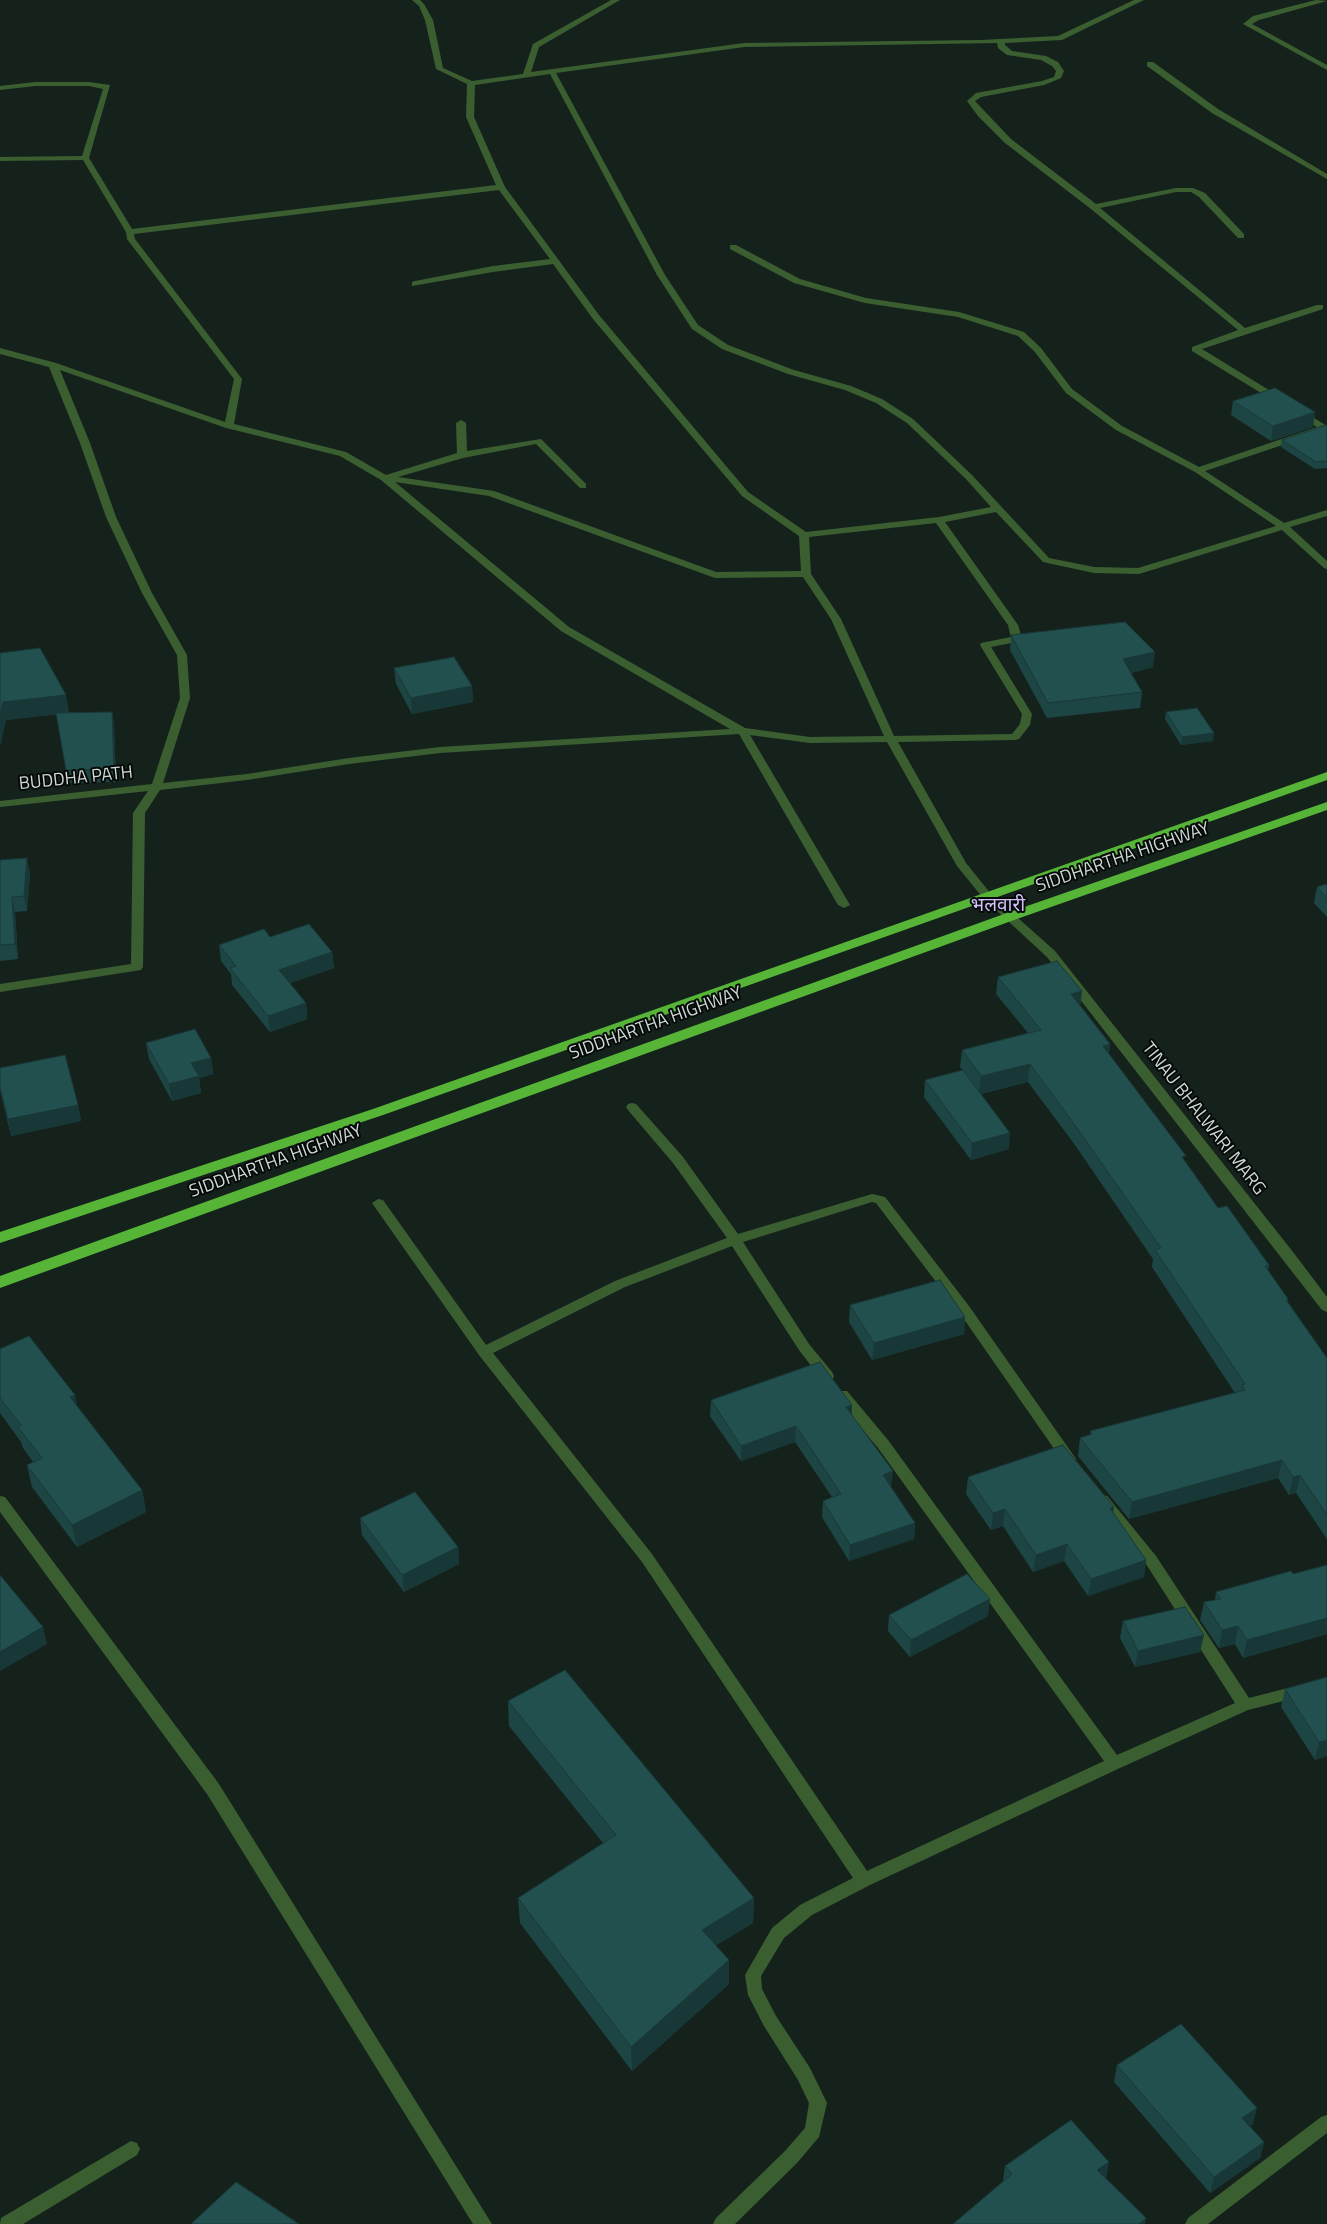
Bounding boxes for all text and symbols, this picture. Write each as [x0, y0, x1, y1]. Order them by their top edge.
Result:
street label: BUDDHA PATH [18, 762, 134, 796]
street label: SIDDHARTHA HIGHWAY [1033, 818, 1213, 898]
district label: भलवारी [971, 895, 1025, 917]
street label: SIDDHARTHA HIGHWAY [567, 983, 745, 1065]
street label: TINAU BHALWARI MARG [1137, 1038, 1269, 1200]
street label: SIDDHARTHA HIGHWAY [187, 1121, 365, 1203]

